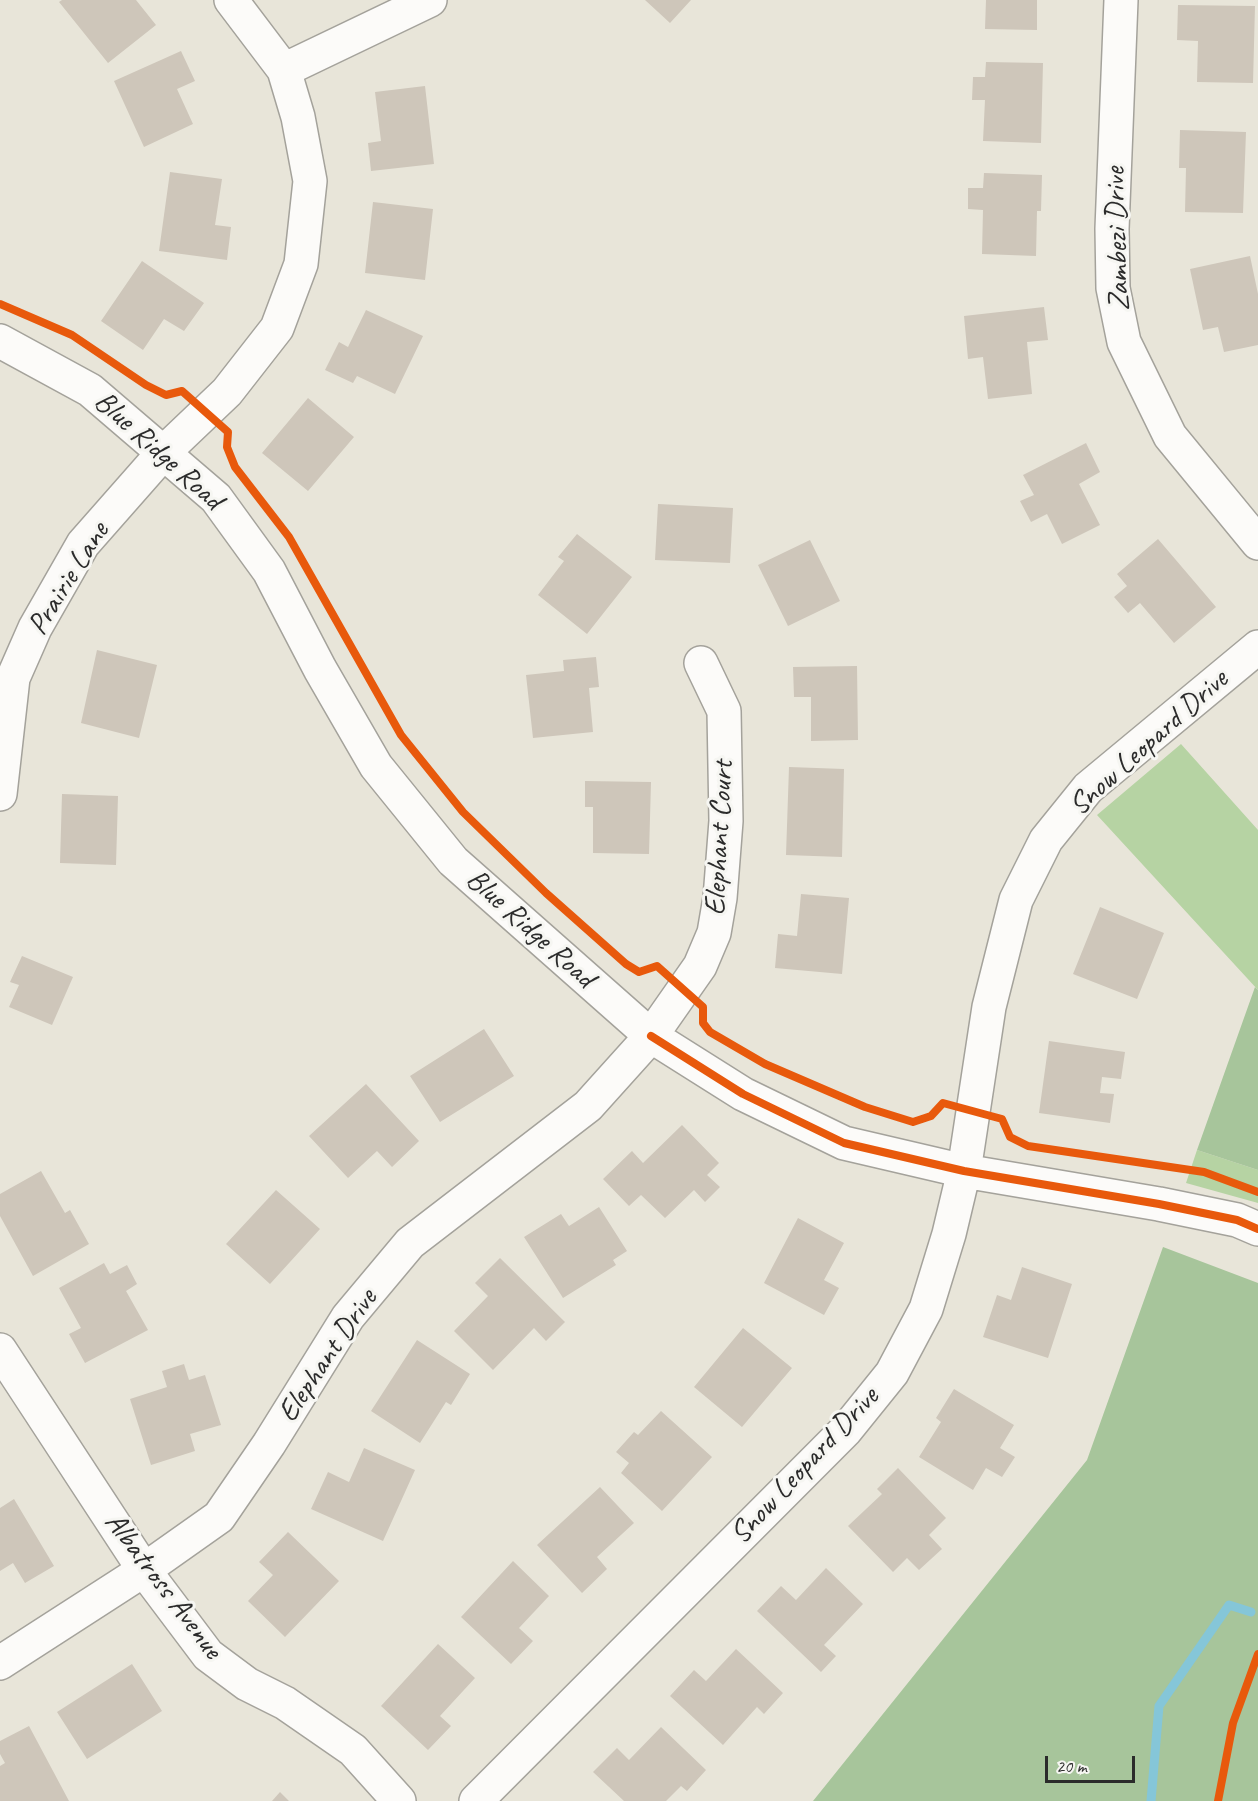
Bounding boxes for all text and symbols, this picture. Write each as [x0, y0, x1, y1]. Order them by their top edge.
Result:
street label: Zambezi Drive [1097, 166, 1139, 312]
street label: Blue Ridge Road [86, 384, 230, 518]
street label: Prairie Lane [20, 516, 118, 642]
street label: Snow Leopard Drive [1062, 662, 1236, 824]
street label: Elephant Court [698, 760, 742, 916]
street label: Blue Ridge Road [458, 862, 602, 996]
street label: Elephant Drive [271, 1283, 385, 1429]
street label: Snow Leopard Drive [723, 1380, 887, 1552]
street label: Albatross Avenue [96, 1506, 230, 1666]
scale bar [1048, 1744, 1138, 1782]
text: 20 m [1056, 1755, 1087, 1777]

